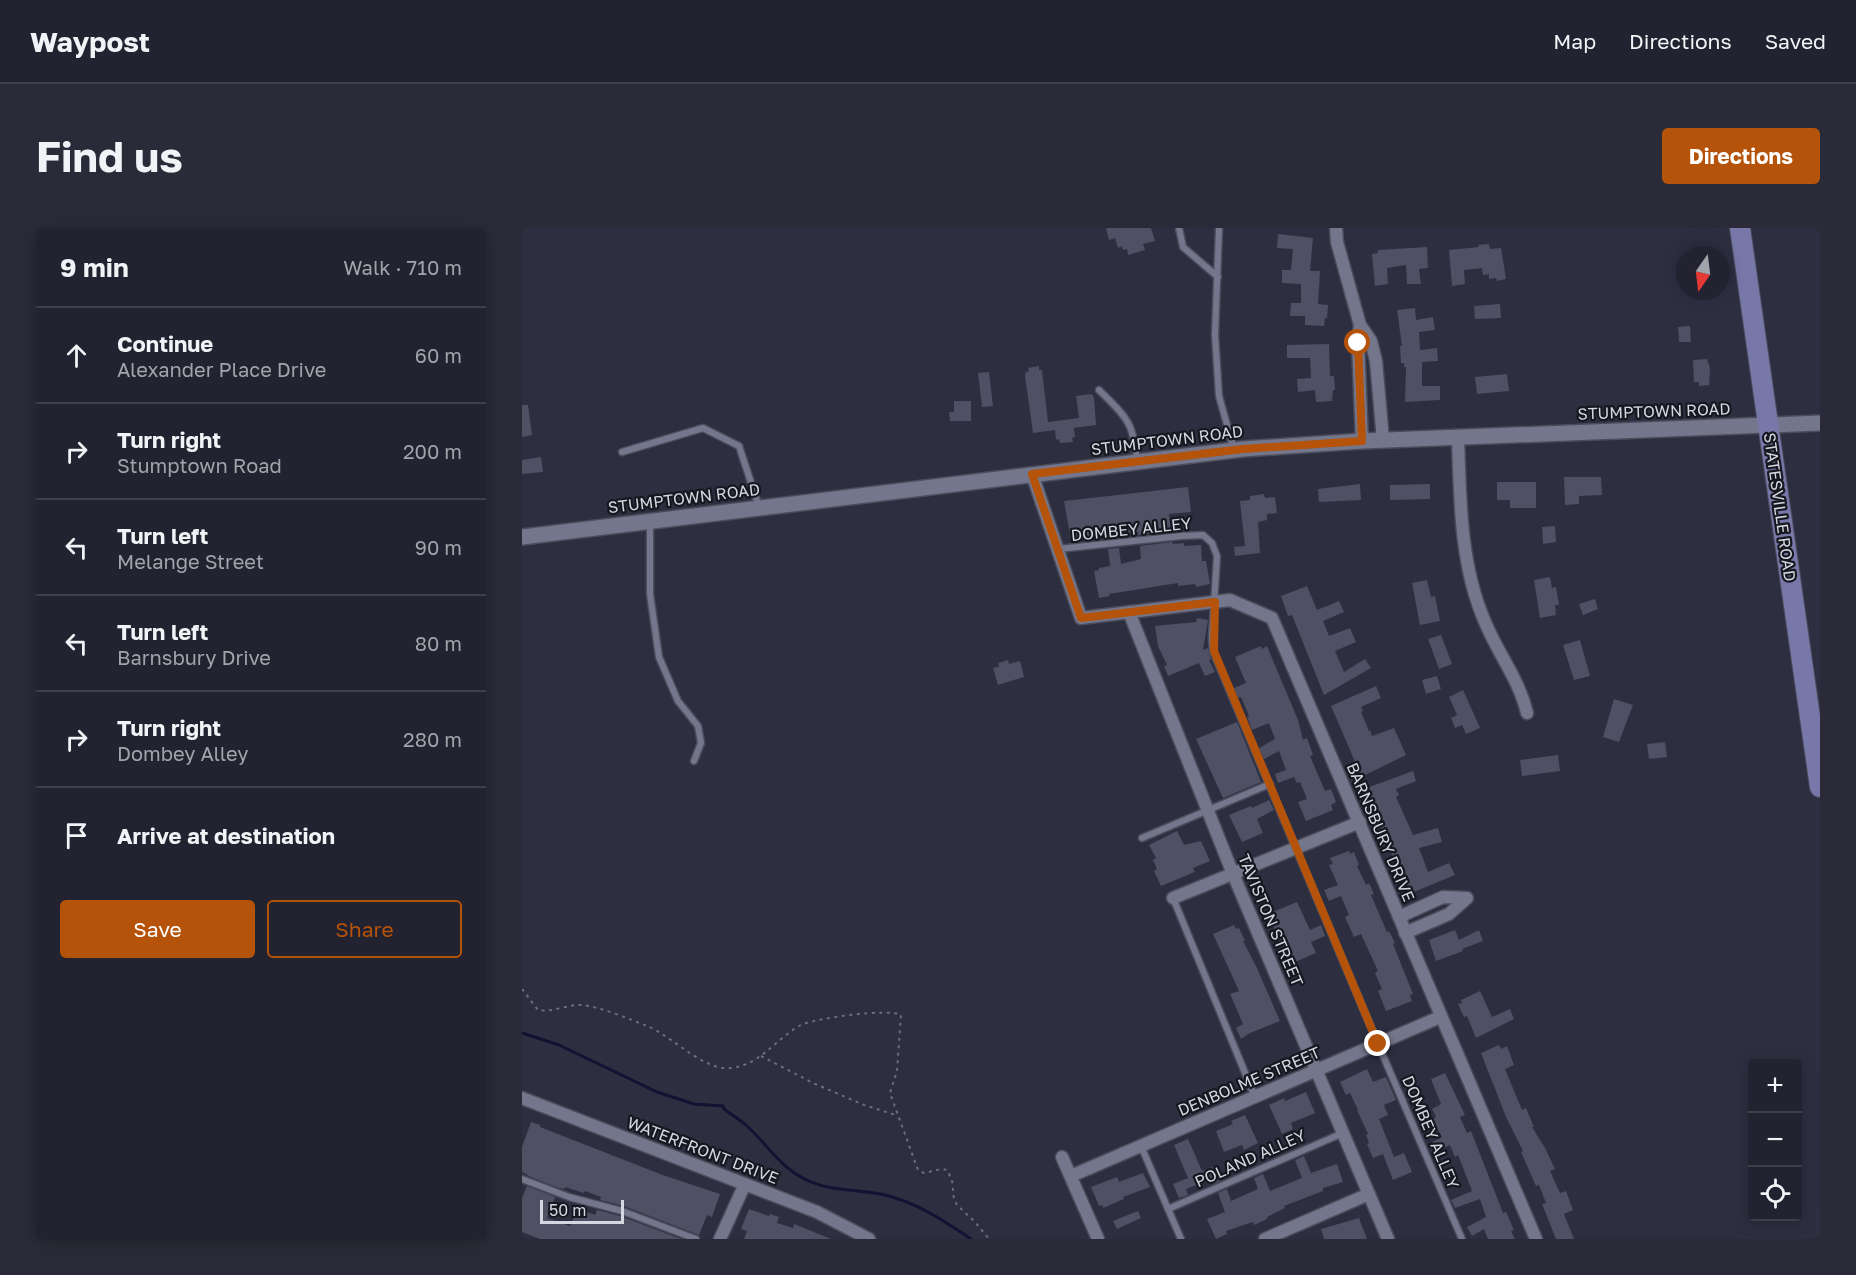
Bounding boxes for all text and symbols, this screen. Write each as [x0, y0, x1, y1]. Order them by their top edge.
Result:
text: Waypost [30, 25, 150, 58]
text: Map [1553, 28, 1596, 54]
text: Directions [1629, 28, 1732, 54]
text: Saved [1765, 28, 1826, 54]
button: Directions [1662, 128, 1820, 184]
text: Find us [36, 131, 183, 181]
north arrow [1676, 246, 1730, 300]
text: 9 min [60, 252, 129, 283]
text: Walk · 710 m [343, 255, 462, 279]
route start [1344, 329, 1370, 355]
text: Continue [117, 330, 213, 357]
icon: ahead [60, 339, 93, 372]
text: 60 m [415, 343, 462, 367]
text: Alexander Place Drive [117, 357, 326, 381]
street label: STUMPTOWN ROAD [1577, 398, 1731, 424]
street label: STUMPTOWN ROAD [1090, 421, 1244, 459]
text: Turn right [117, 426, 221, 453]
street label: STATESVILLE ROAD [1760, 431, 1800, 583]
icon: right [60, 435, 93, 468]
text: 200 m [403, 439, 462, 463]
text: Stumptown Road [117, 453, 282, 477]
street label: STUMPTOWN ROAD [607, 479, 761, 517]
street label: DOMBEY ALLEY [1070, 513, 1193, 545]
text: Turn left [117, 522, 208, 549]
icon: left [60, 531, 93, 564]
text: 90 m [415, 535, 462, 559]
text: Melange Street [117, 549, 264, 573]
text: Turn left [117, 618, 208, 645]
icon: left [60, 627, 93, 660]
text: 80 m [415, 631, 462, 655]
text: Barnsbury Drive [117, 645, 271, 669]
text: Turn right [117, 714, 221, 741]
icon: right [60, 723, 93, 756]
text: 280 m [403, 727, 462, 751]
text: Dombey Alley [117, 741, 248, 765]
street label: BARNSBURY DRIVE [1343, 760, 1419, 904]
icon: arrive [60, 819, 93, 852]
text: Arrive at destination [117, 822, 335, 849]
street label: TAVISTON STREET [1234, 851, 1308, 989]
button: Save [60, 900, 255, 958]
button: Share [267, 900, 462, 958]
route end [1364, 1030, 1390, 1056]
street label: DENBOLME STREET [1175, 1042, 1323, 1120]
map controls [1748, 1059, 1802, 1221]
button: + [1748, 1059, 1802, 1113]
street label: DOMBEY ALLEY [1398, 1072, 1464, 1192]
street label: WATERFRONT DRIVE [625, 1112, 781, 1188]
button: − [1748, 1113, 1802, 1167]
street label: POLAND ALLEY [1192, 1124, 1309, 1191]
button: locate [1748, 1167, 1802, 1221]
scale bar [540, 1197, 624, 1224]
text: 50 m [549, 1200, 586, 1220]

